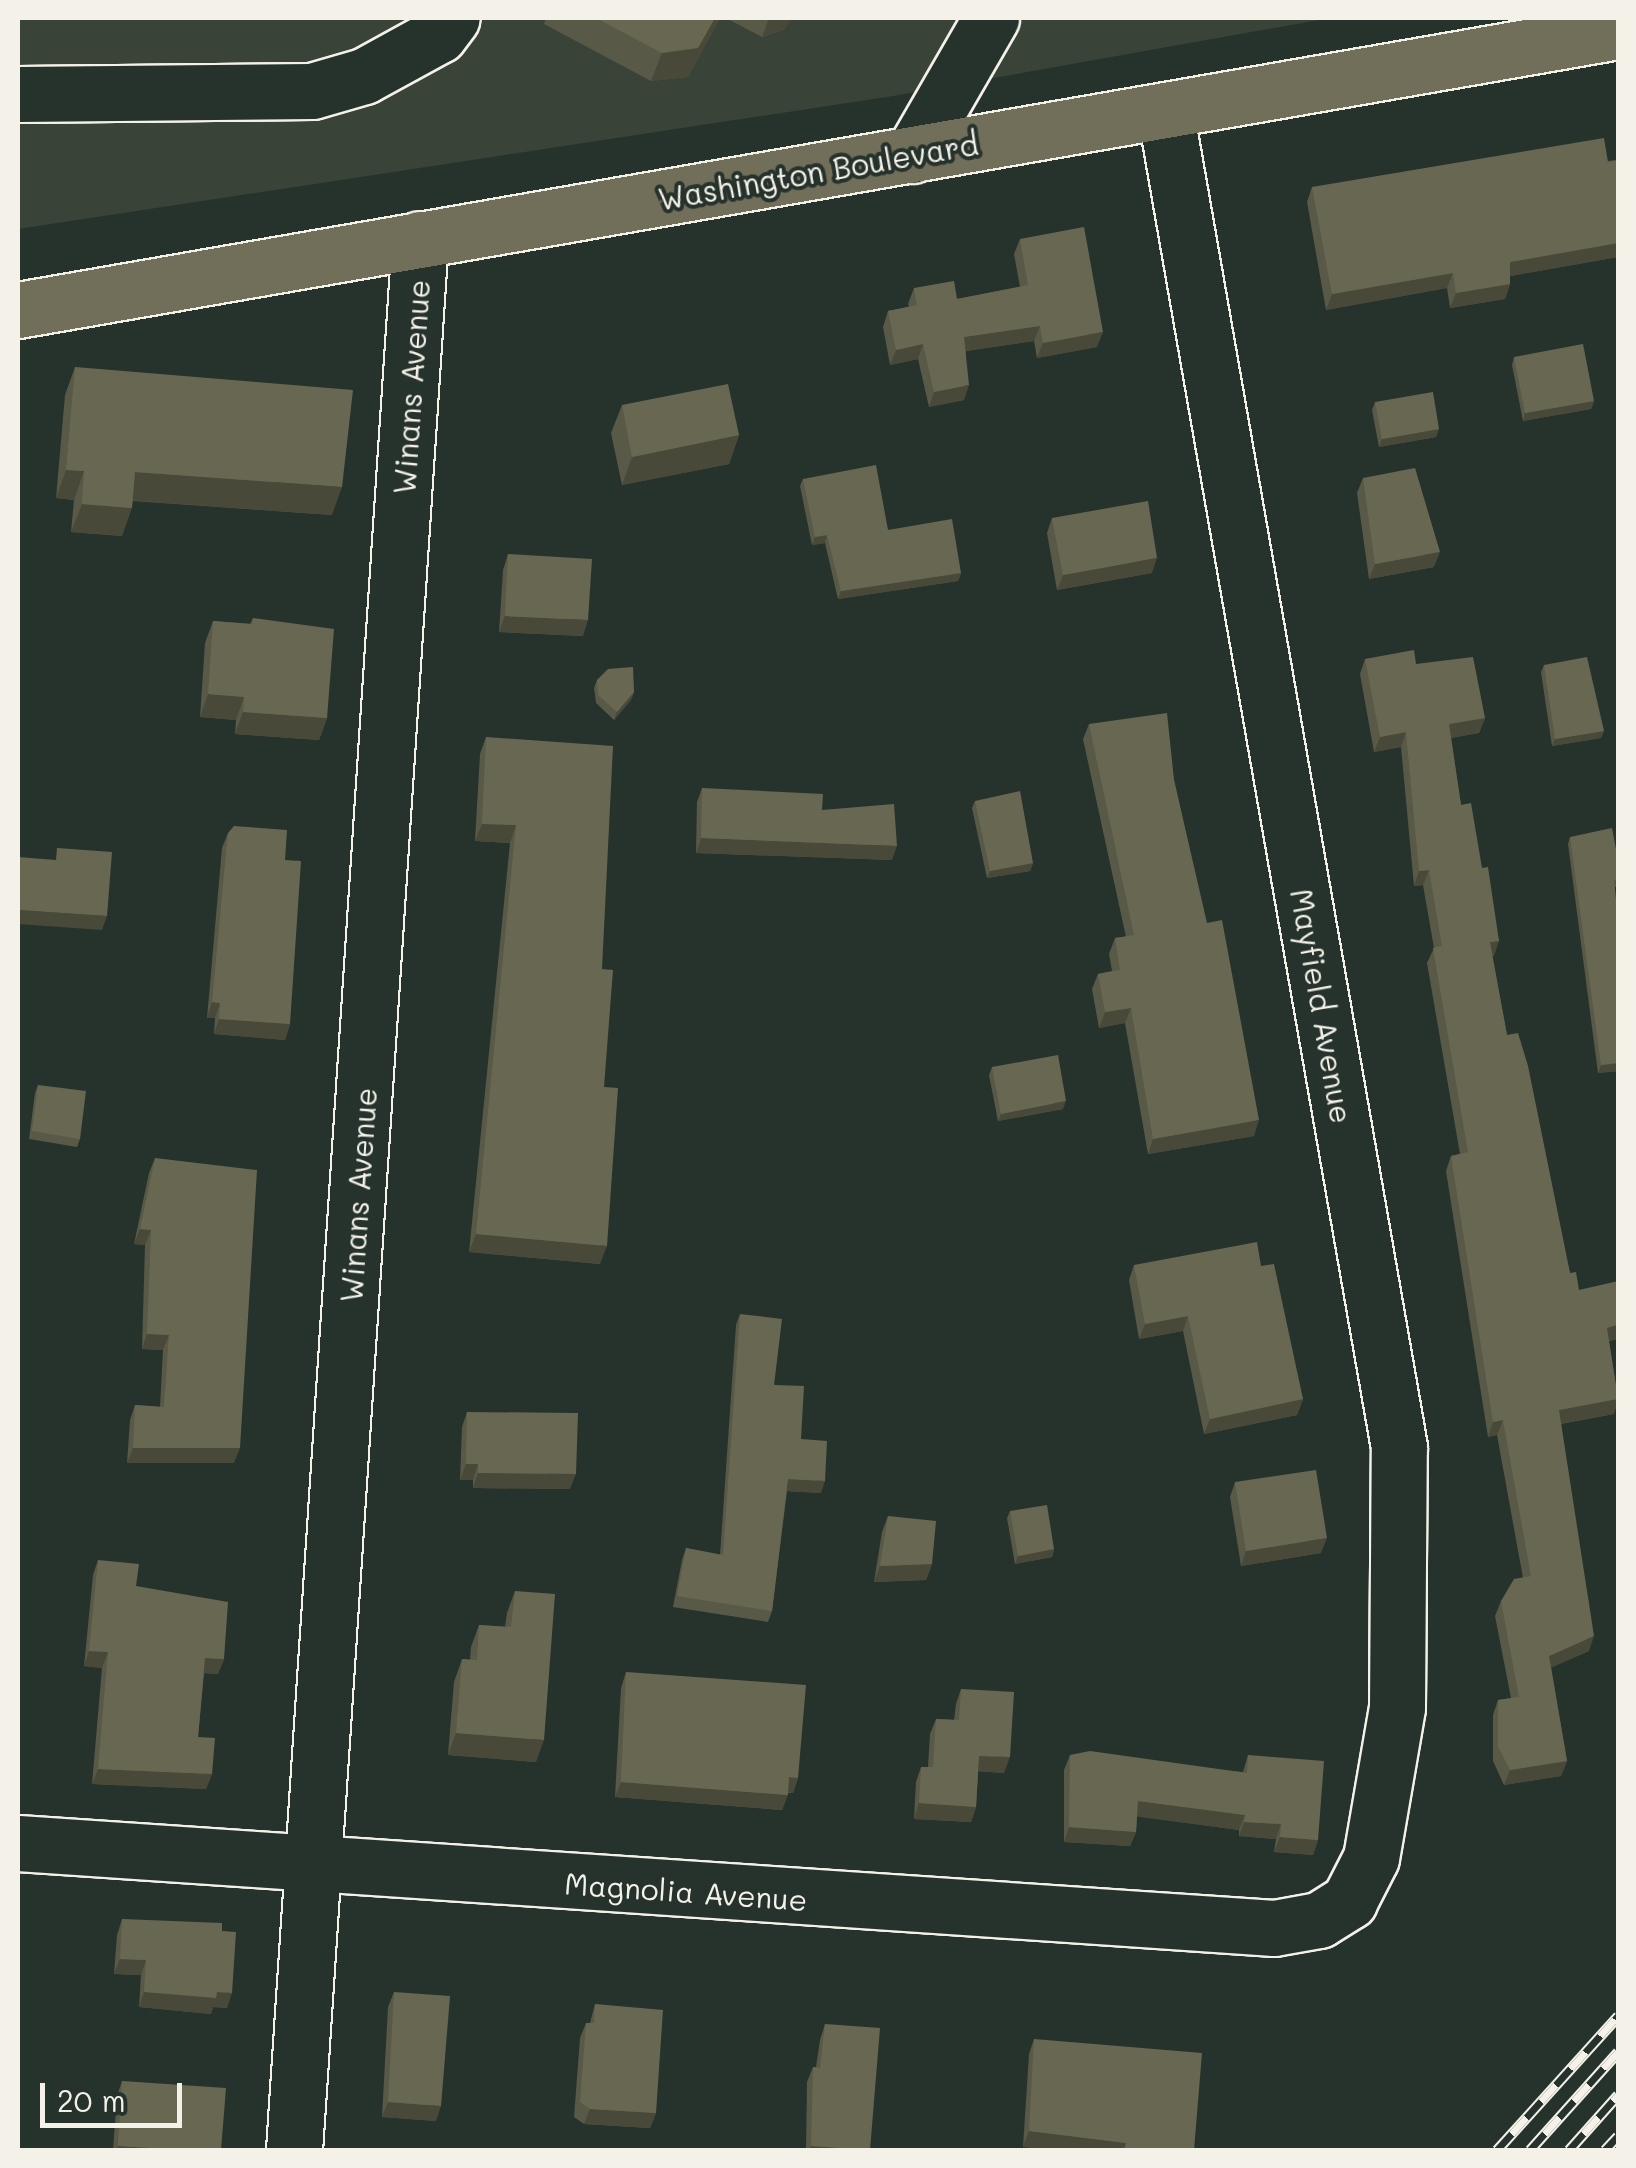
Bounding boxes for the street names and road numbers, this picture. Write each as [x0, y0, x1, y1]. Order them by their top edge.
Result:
street label: Washington Boulevard [655, 125, 981, 217]
street label: Winans Avenue [386, 278, 436, 496]
street label: Mayfield Avenue [1284, 886, 1360, 1126]
street label: Winans Avenue [333, 1086, 383, 1304]
street label: Magnolia Avenue [563, 1865, 809, 1917]

